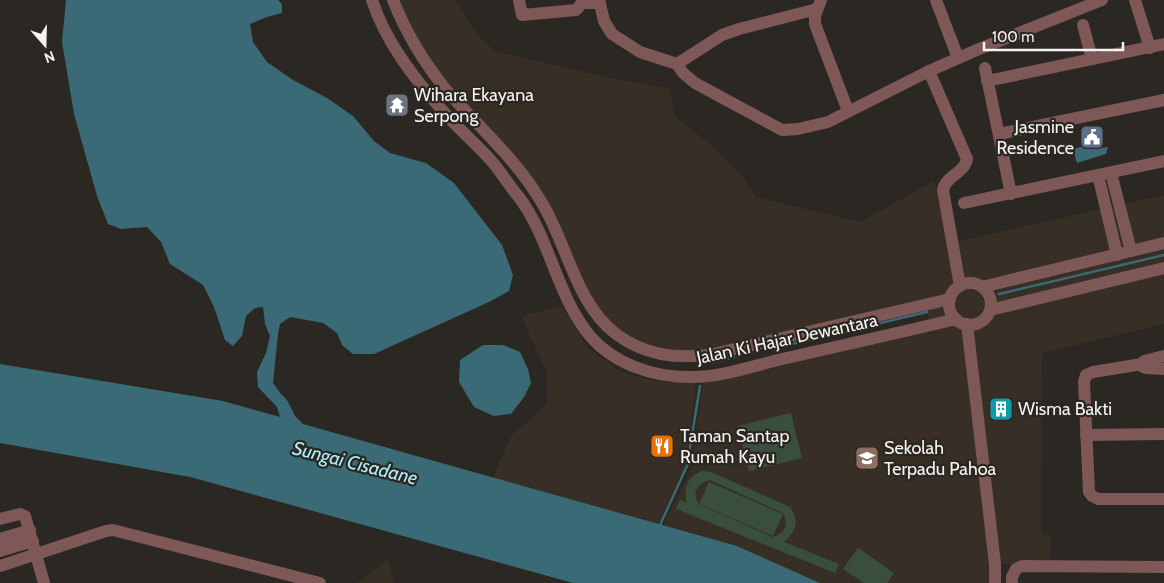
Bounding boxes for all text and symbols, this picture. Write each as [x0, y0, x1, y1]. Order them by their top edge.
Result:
north arrow [20, 20, 70, 70]
scale bar [984, 20, 1123, 52]
text: 100 m [992, 28, 1034, 46]
text: N [42, 47, 57, 67]
place label: Wihara Ekayana Serpong [414, 84, 534, 127]
temple icon: Wihara Ekayana Serpong [384, 92, 410, 118]
place label: Jasmine Residence [996, 116, 1074, 159]
public building icon: Jasmine Residence [1079, 124, 1105, 150]
street label: Jalan Ki Hajar Dewantara [693, 309, 880, 369]
building icon: Wisma Bakti [988, 396, 1014, 422]
place label: Wisma Bakti [1018, 398, 1112, 420]
place label: Taman Santap Rumah Kayu [680, 425, 789, 468]
restaurant icon: Taman Santap Rumah Kayu [649, 433, 675, 459]
water label: Sungai Cisadane [290, 436, 420, 490]
place label: Sekolah Terpadu Pahoa [884, 437, 997, 480]
school or university icon: Sekolah Terpadu Pahoa [854, 445, 880, 471]

